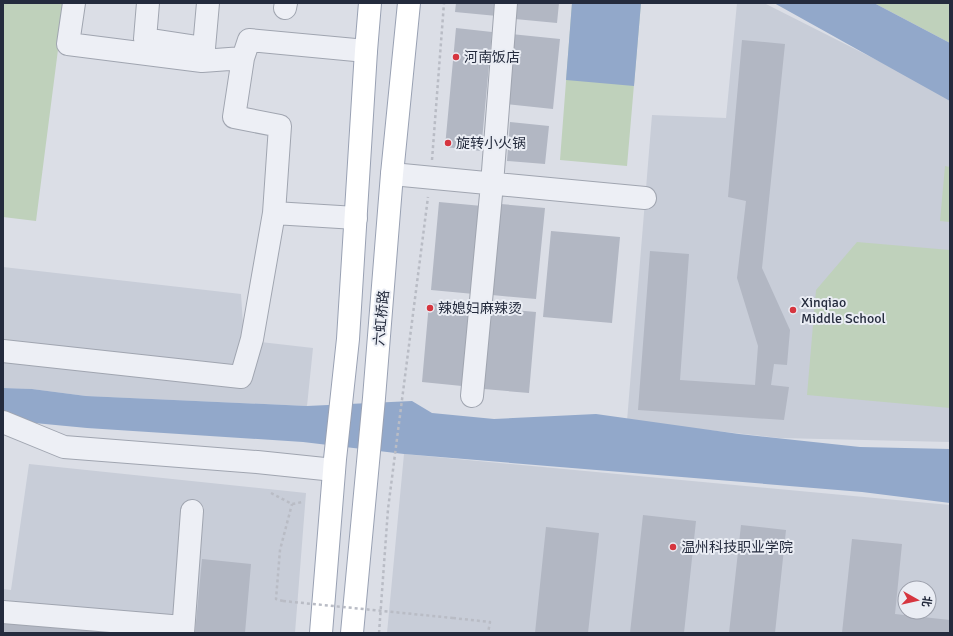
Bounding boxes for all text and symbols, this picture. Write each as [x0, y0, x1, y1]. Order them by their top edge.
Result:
place label: 河南饭店 [464, 49, 520, 66]
marker: 河南饭店 [451, 52, 461, 62]
place label: 旋转小火锅 [456, 135, 526, 152]
marker: 旋转小火锅 [443, 138, 453, 148]
street label: 六虹桥路 [371, 289, 392, 347]
place label: Xinqiao Middle School [801, 294, 886, 327]
place label: 辣媳妇麻辣烫 [438, 300, 522, 317]
marker: 辣媳妇麻辣烫 [425, 303, 435, 313]
marker: Xinqiao Middle School [788, 305, 798, 315]
place label: 温州科技职业学院 [681, 539, 793, 556]
marker: 温州科技职业学院 [668, 542, 678, 552]
north arrow [897, 580, 937, 620]
text: 北 [919, 595, 934, 608]

